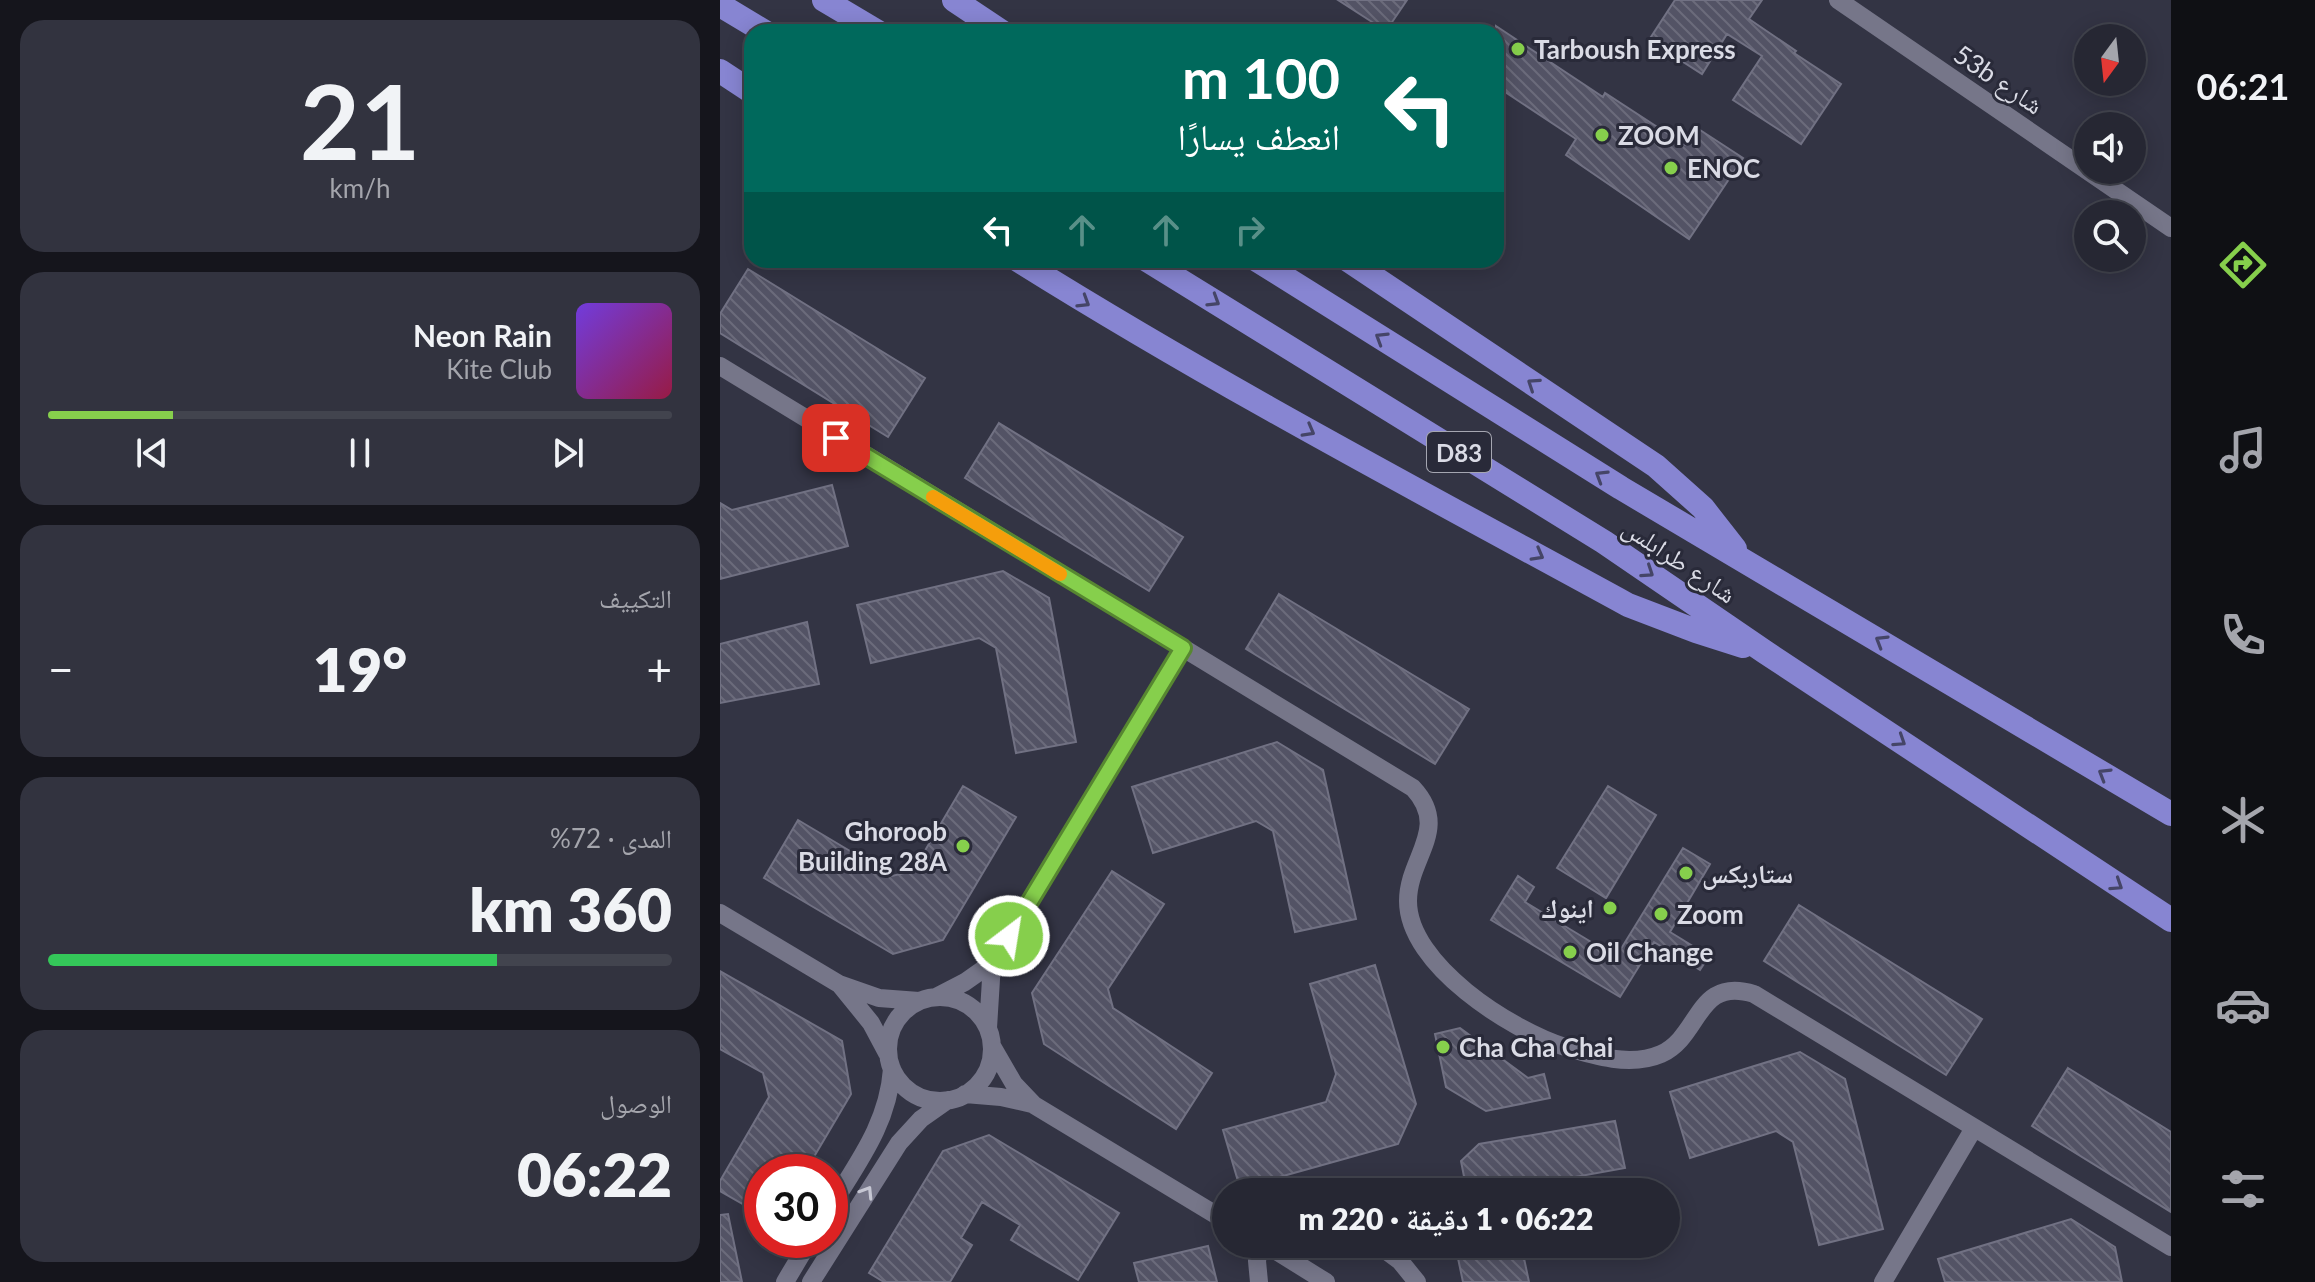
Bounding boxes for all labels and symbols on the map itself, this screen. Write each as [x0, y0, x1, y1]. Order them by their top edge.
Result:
north arrow [2074, 24, 2146, 96]
place label: Tarboush Express [1534, 33, 1736, 65]
street label: 53b شارع [1948, 38, 2050, 121]
marker: Tarboush Express [1509, 40, 1527, 58]
place label: ZOOM [1618, 119, 1700, 151]
marker: ZOOM [1593, 126, 1611, 144]
place label: ENOC [1687, 152, 1760, 184]
marker: ENOC [1662, 159, 1680, 177]
one-way arrow [1205, 291, 1220, 307]
one-way arrow [1075, 292, 1090, 307]
one-way arrow [1375, 333, 1389, 348]
one-way arrow [1527, 378, 1541, 393]
pin [802, 404, 870, 472]
one-way arrow [1301, 421, 1315, 437]
road number: D83 [1427, 432, 1491, 472]
one-way arrow [1595, 470, 1610, 485]
street label: شارع طرابلس [1617, 510, 1743, 610]
one-way arrow [1529, 546, 1544, 561]
one-way arrow [1639, 562, 1654, 577]
one-way arrow [1875, 635, 1889, 651]
one-way arrow [1891, 732, 1906, 747]
one-way arrow [2098, 768, 2113, 784]
place label: Ghoroob Building 28A [798, 815, 948, 877]
marker: Ghoroob Building 28A [954, 837, 972, 855]
place label: ستاربكس [1702, 857, 1793, 890]
marker: ستاربكس [1677, 864, 1695, 882]
one-way arrow [2108, 875, 2123, 890]
place label: اينوك [1541, 892, 1594, 924]
position arrow [967, 894, 1051, 978]
place label: Zoom [1677, 898, 1744, 930]
marker: اينوك [1601, 899, 1619, 917]
marker: Zoom [1652, 905, 1670, 923]
place label: Oil Change [1586, 936, 1713, 968]
marker: Oil Change [1561, 943, 1579, 961]
place label: Cha Cha Chai [1459, 1031, 1613, 1063]
marker: Cha Cha Chai [1434, 1038, 1452, 1056]
speed limit sign: 30 [744, 1154, 848, 1258]
one-way arrow [857, 1186, 873, 1201]

